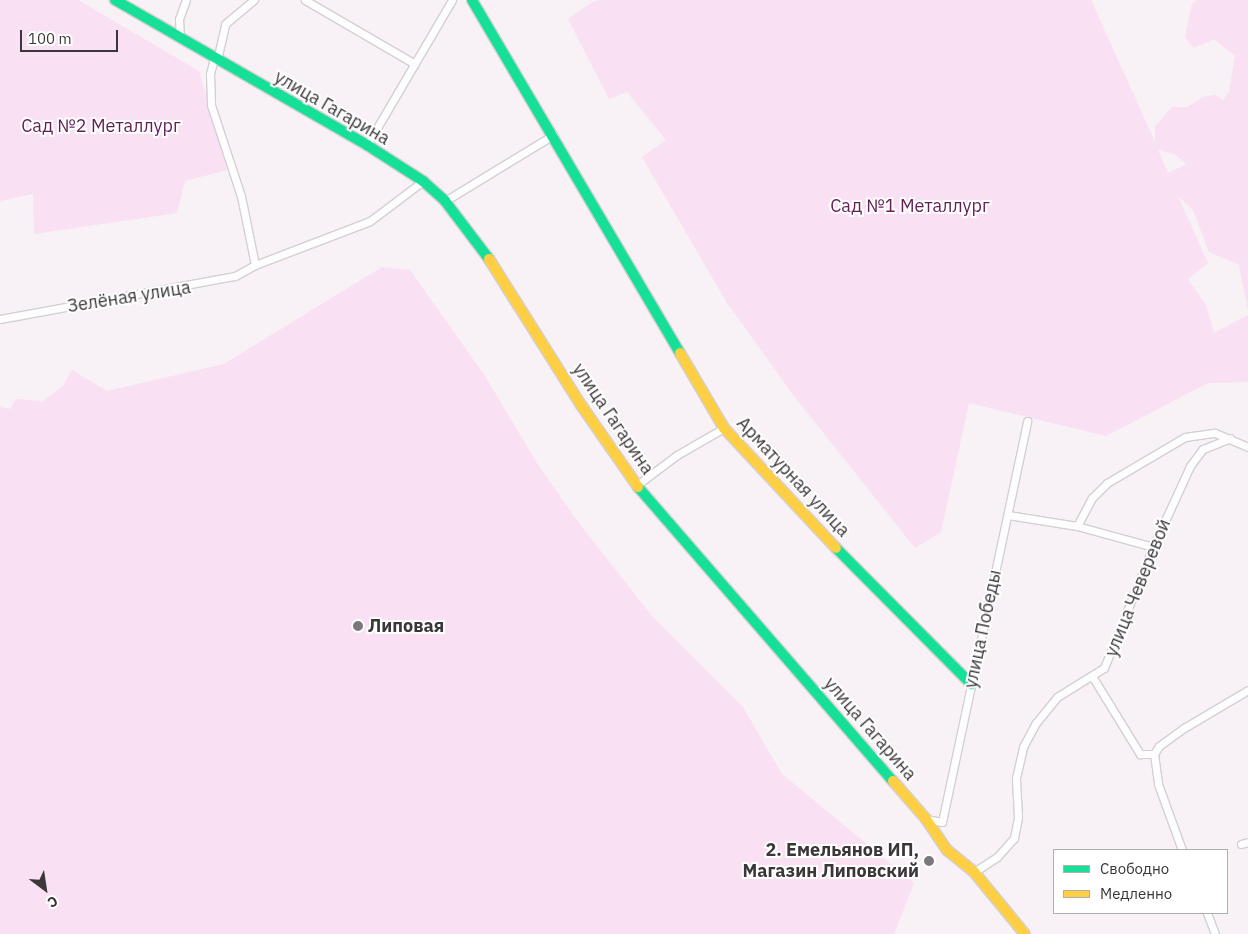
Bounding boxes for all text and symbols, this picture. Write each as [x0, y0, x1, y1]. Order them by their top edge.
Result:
scale bar [22, 20, 120, 52]
text: 100 m [28, 29, 72, 48]
street label: улица Гагарина [271, 66, 393, 150]
park label: Сад №2 Металлург [21, 115, 181, 137]
park label: Сад №1 Металлург [830, 195, 990, 217]
street label: Зелёная улица [66, 277, 192, 317]
street label: улица Гагарина [568, 359, 658, 479]
street label: Арматурная улица [732, 413, 854, 541]
street label: улица Чеверевой [1101, 516, 1175, 660]
street label: улица Победы [960, 568, 1006, 690]
place label: Липовая [368, 615, 444, 637]
marker: Липовая [352, 620, 364, 632]
street label: улица Гагарина [819, 673, 921, 785]
place label: 2. Емельянов ИП, Магазин Липовский [742, 840, 919, 882]
legend [1053, 849, 1228, 914]
marker: 2. Емельянов ИП, Магазин Липовский [923, 855, 935, 867]
text: Свободно [1100, 859, 1169, 878]
north arrow [20, 864, 70, 914]
text: Медленно [1100, 884, 1172, 903]
text: С [44, 892, 61, 912]

